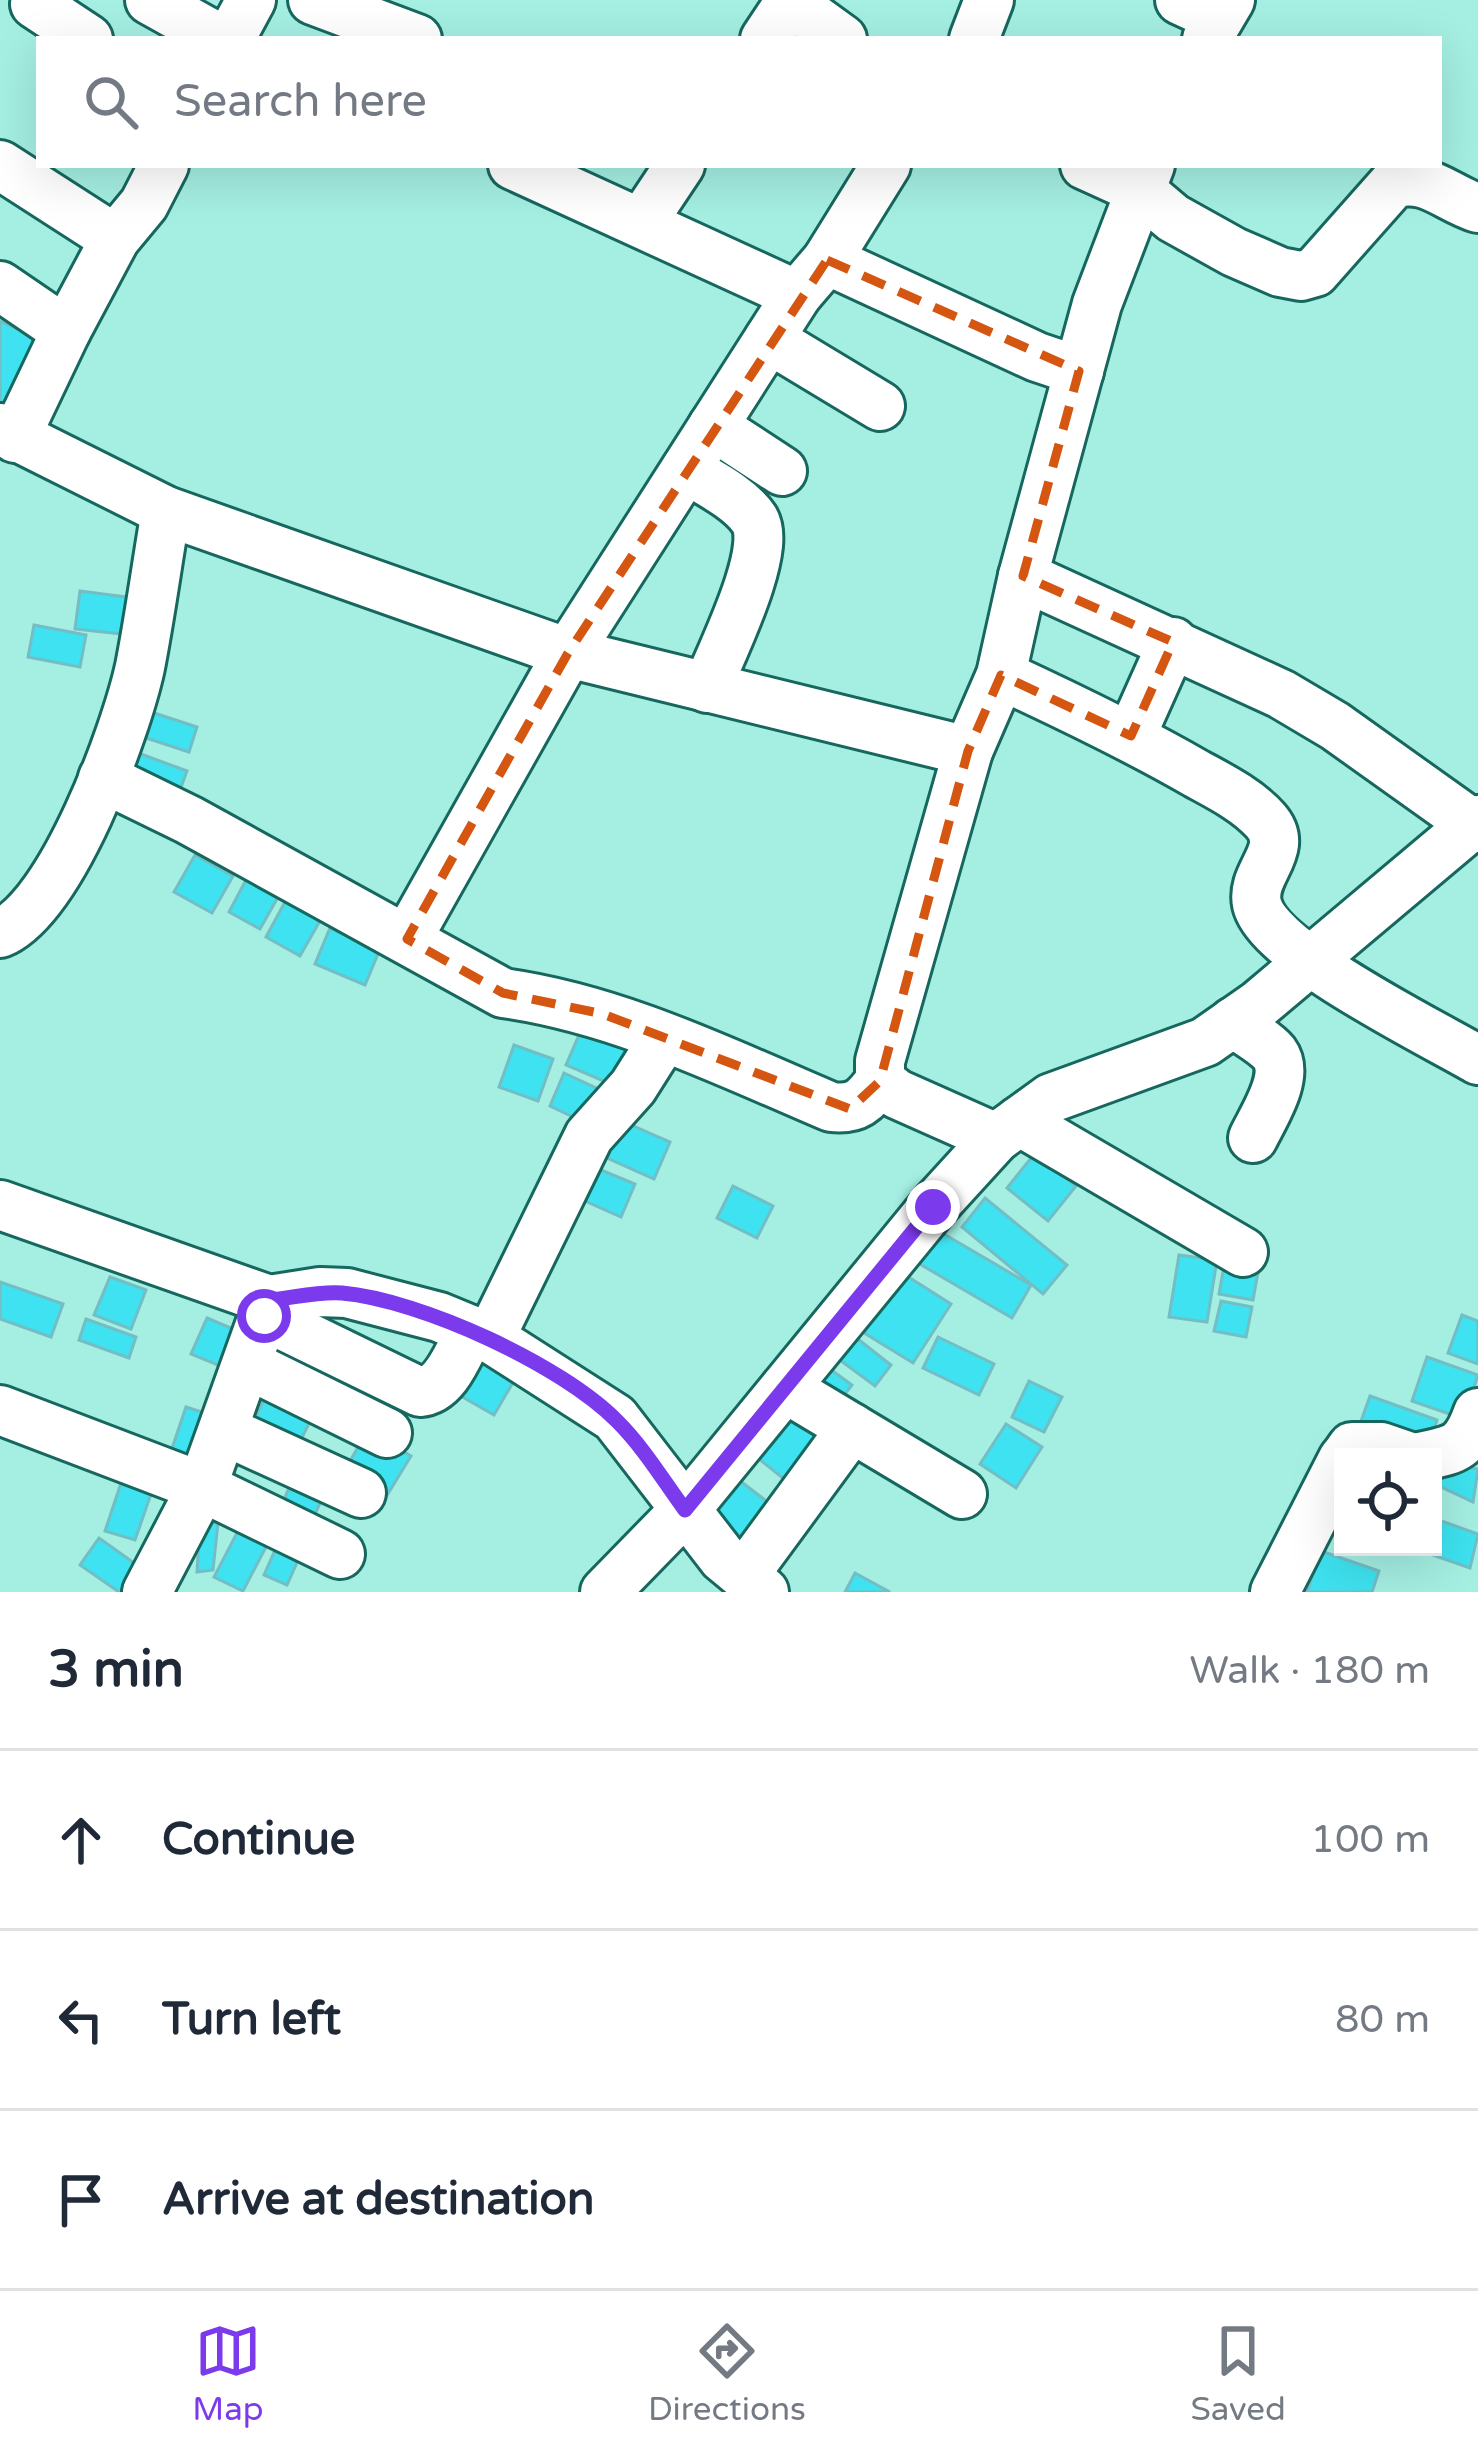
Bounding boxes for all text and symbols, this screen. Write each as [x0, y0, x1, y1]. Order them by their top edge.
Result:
search box [36, 36, 1442, 168]
icon: search [78, 69, 144, 135]
text: Search here [174, 75, 427, 129]
route end [906, 1180, 960, 1234]
route start [237, 1289, 291, 1343]
map controls [1334, 1448, 1442, 1556]
button: locate [1334, 1448, 1442, 1556]
text: 3 min [48, 1639, 184, 1701]
text: Walk · 180 m [1189, 1647, 1430, 1694]
icon: ahead [48, 1807, 114, 1873]
text: Continue [162, 1813, 355, 1867]
text: 100 m [1311, 1816, 1430, 1863]
icon: left [48, 1987, 114, 2053]
text: Turn left [162, 1993, 341, 2047]
text: 80 m [1335, 1996, 1430, 2043]
icon: arrive [48, 2167, 114, 2233]
text: Arrive at destination [162, 2173, 594, 2227]
tab: Map [192, 2318, 264, 2429]
tab: Directions [648, 2318, 806, 2429]
tab: Saved [1190, 2318, 1286, 2429]

